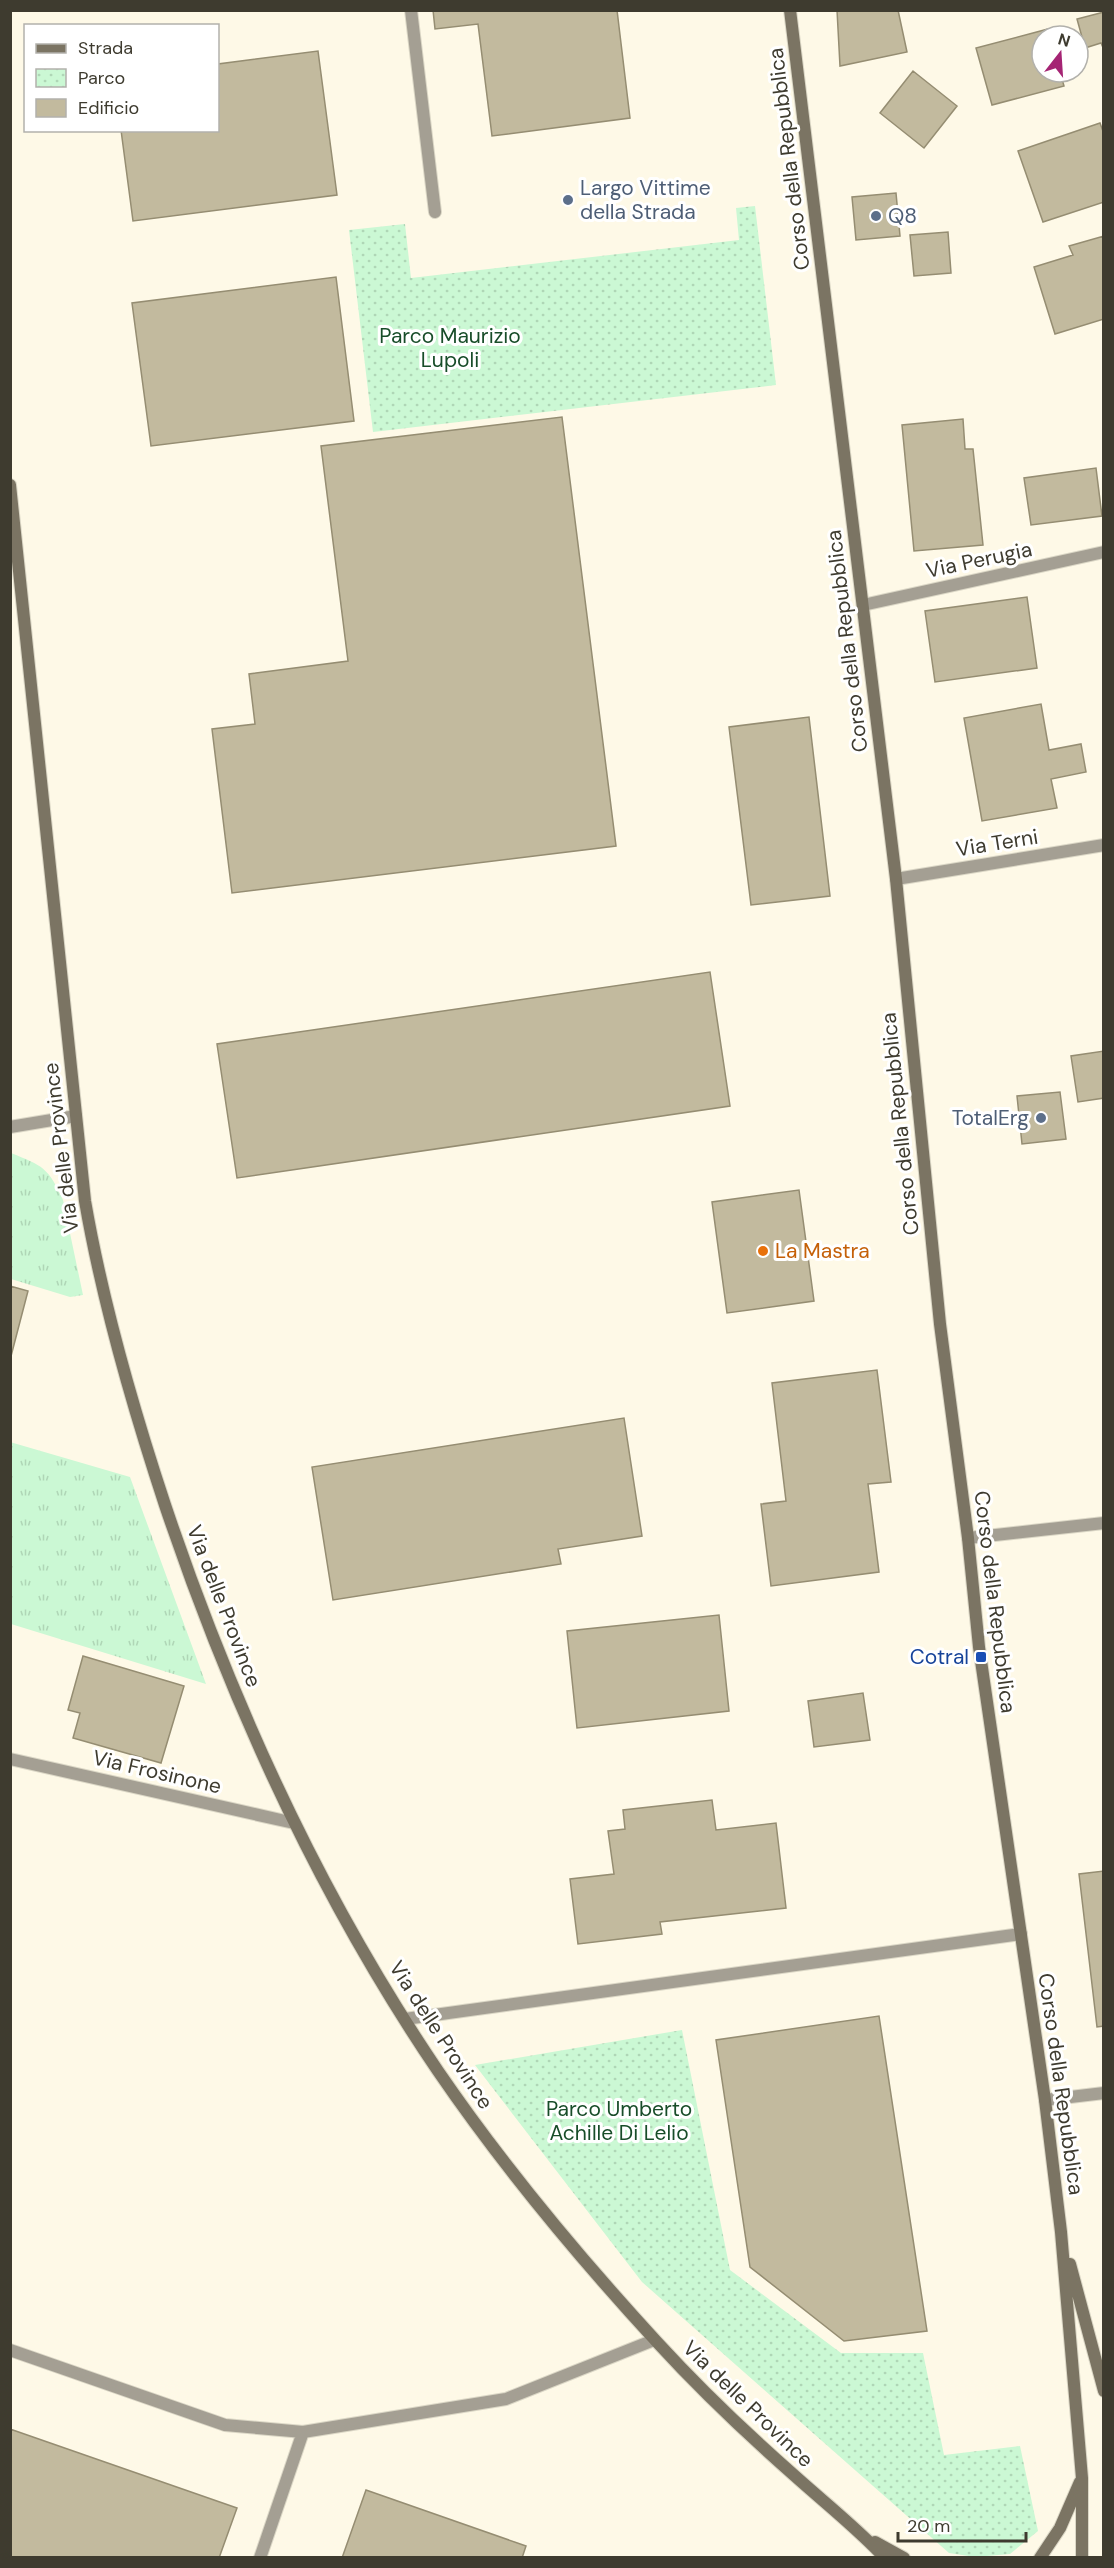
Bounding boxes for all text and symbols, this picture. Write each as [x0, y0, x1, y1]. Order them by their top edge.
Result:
legend [24, 24, 219, 132]
north arrow [1030, 24, 1090, 84]
text: N [1056, 28, 1073, 52]
text: Strada [78, 36, 133, 60]
street label: Corso della Repubblica [761, 46, 817, 272]
text: Parco [78, 66, 125, 90]
text: Edificio [78, 96, 139, 120]
place label: Largo Vittime della Strada [580, 174, 711, 226]
marker: Largo Vittime della Strada [561, 193, 575, 207]
place label: Q8 [888, 202, 917, 230]
marker: Q8 [869, 209, 883, 223]
park label: Parco Maurizio Lupoli [379, 322, 521, 374]
street label: Corso della Repubblica [819, 528, 875, 754]
street label: Via Perugia [923, 535, 1035, 585]
street label: Via Terni [954, 823, 1040, 863]
street label: Corso della Repubblica [874, 1011, 926, 1237]
street label: Via delle Province [37, 1061, 85, 1235]
place label: TotalErg [952, 1104, 1029, 1132]
marker: TotalErg [1034, 1111, 1048, 1125]
place label: La Mastra [775, 1237, 870, 1265]
marker: La Mastra [756, 1244, 770, 1258]
street label: Corso della Repubblica [967, 1489, 1023, 1715]
street label: Via delle Province [180, 1521, 268, 1691]
place label: Cotral [910, 1643, 969, 1671]
marker: Cotral [974, 1650, 988, 1664]
street label: Via Frosinone [90, 1744, 224, 1800]
street label: Via delle Province [383, 1955, 500, 2115]
street label: Corso della Repubblica [1032, 1971, 1090, 2197]
park label: Parco Umberto Achille Di Lelio [546, 2095, 692, 2147]
street label: Via delle Province [677, 2334, 820, 2474]
scale bar [898, 2505, 1026, 2543]
text: 20 m [907, 2514, 950, 2538]

